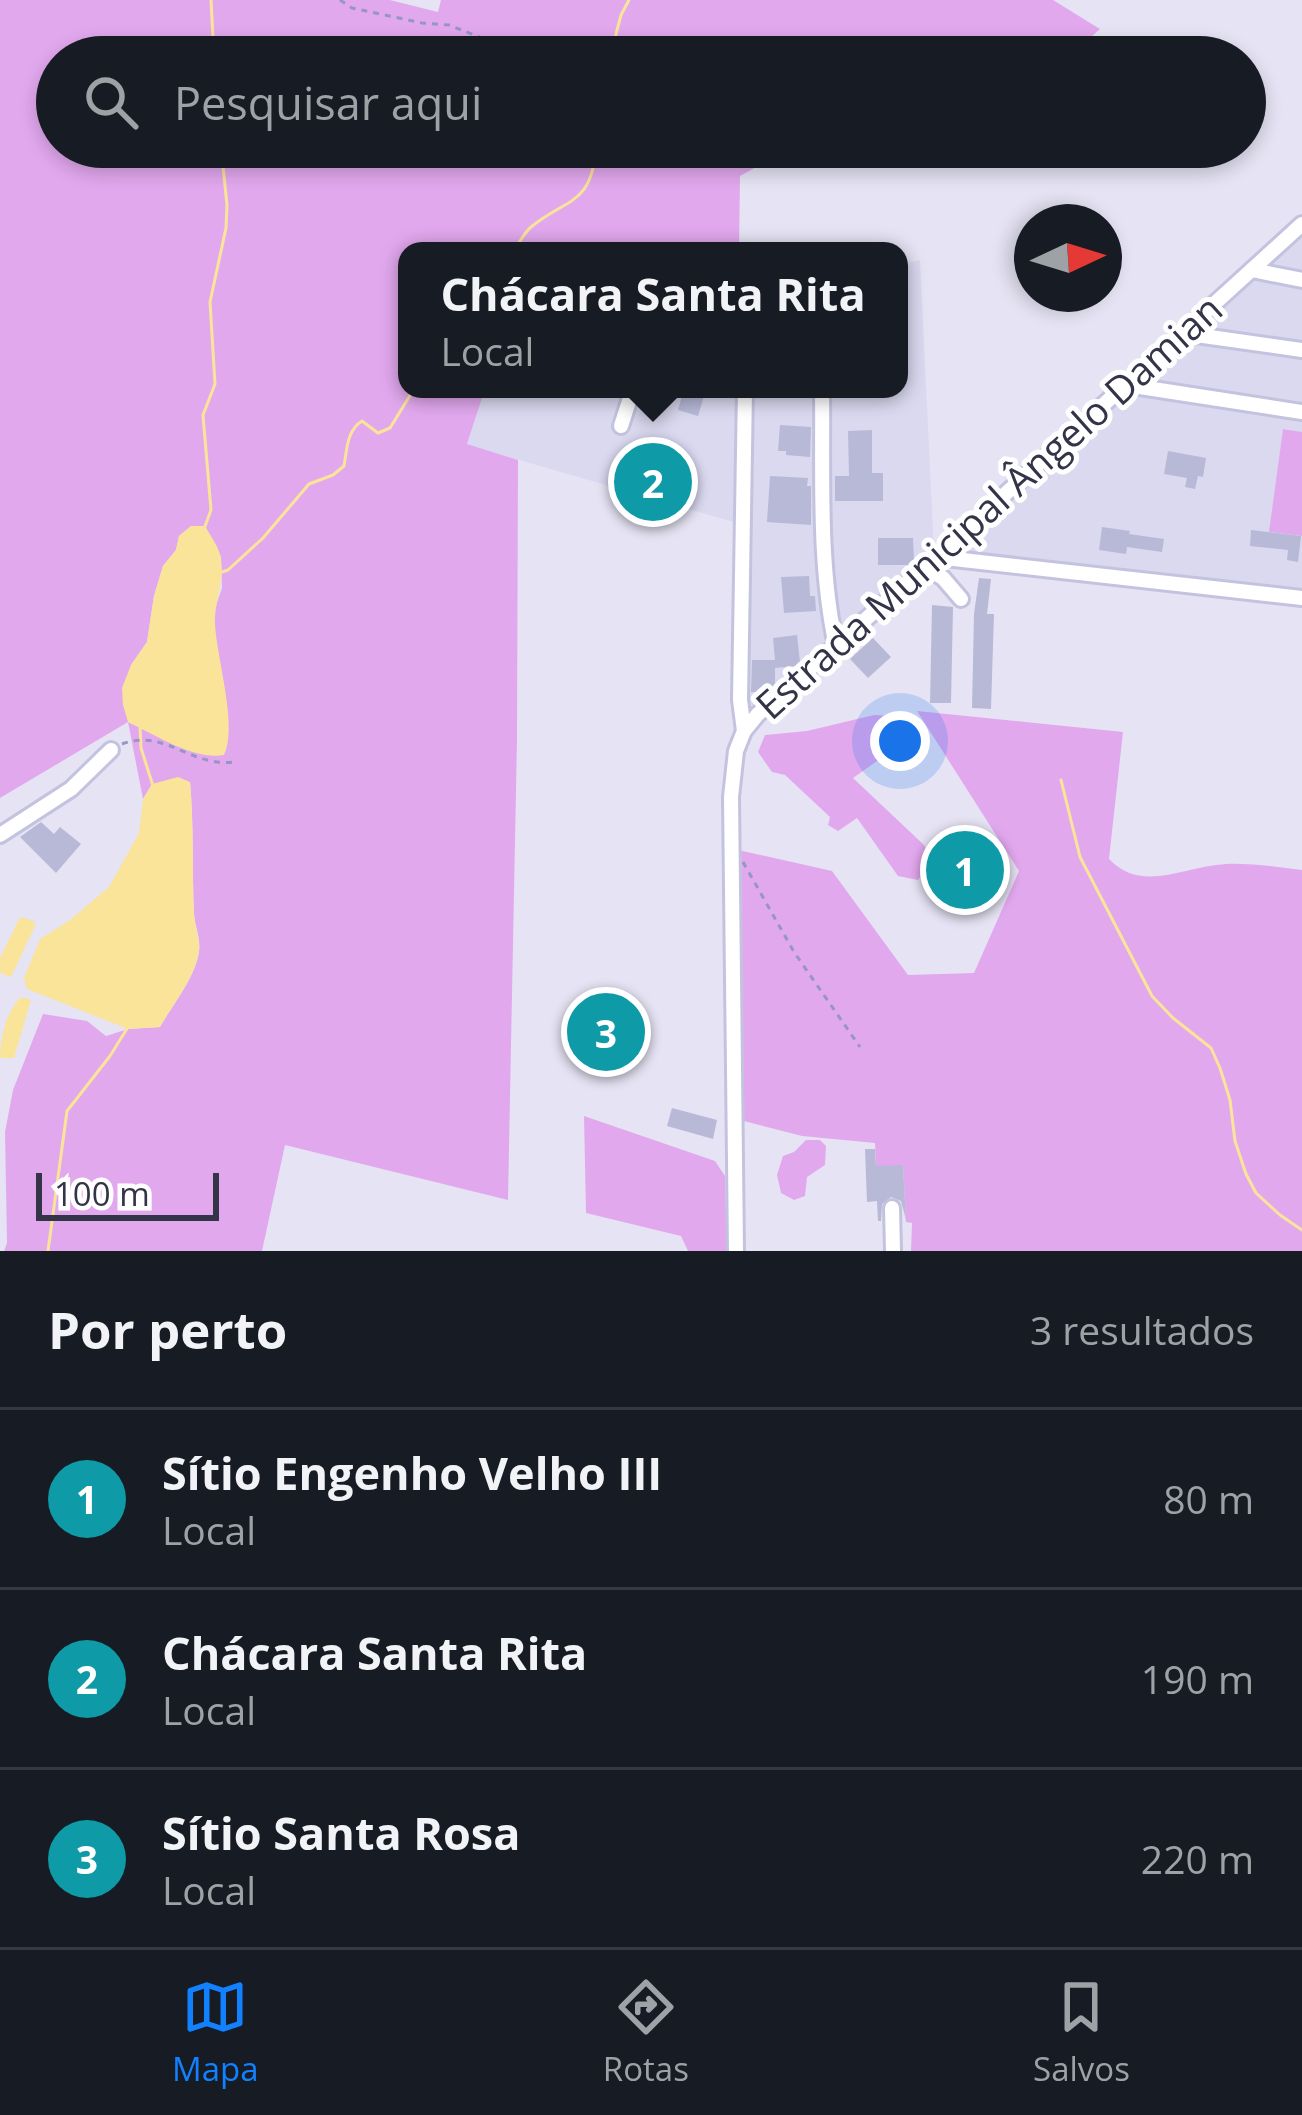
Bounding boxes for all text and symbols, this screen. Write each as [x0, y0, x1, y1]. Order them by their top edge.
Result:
search box [36, 36, 1266, 168]
icon: search [78, 69, 144, 135]
text: Pesquisar aqui [174, 72, 482, 133]
north arrow [1014, 204, 1122, 312]
popup [398, 242, 908, 398]
text: Chácara Santa Rita [440, 263, 866, 324]
street label: Estrada Municipal Ângelo Damian [743, 282, 1233, 730]
text: Local [440, 324, 534, 377]
pin: 2 [614, 437, 692, 527]
your location [870, 711, 930, 771]
pin: 1 [926, 825, 1004, 915]
pin: 3 [567, 987, 645, 1077]
scale bar [36, 1167, 219, 1220]
text: 100 m [54, 1171, 150, 1216]
text: Por perto [48, 1294, 287, 1364]
text: 3 resultados [1030, 1303, 1254, 1356]
text: Sítio Engenho Velho III [162, 1442, 662, 1503]
text: 1 [76, 1472, 98, 1525]
text: 80 m [1163, 1472, 1254, 1525]
text: Local [162, 1503, 256, 1556]
text: Chácara Santa Rita [162, 1622, 587, 1683]
text: 2 [76, 1652, 98, 1705]
text: 190 m [1141, 1652, 1254, 1705]
text: Local [162, 1683, 256, 1736]
text: Sítio Santa Rosa [162, 1802, 520, 1863]
text: 3 [76, 1832, 98, 1885]
text: 220 m [1141, 1832, 1254, 1885]
text: Local [162, 1863, 256, 1916]
tab: Mapa [172, 1974, 259, 2091]
tab: Rotas [603, 1974, 689, 2091]
tab: Salvos [1033, 1974, 1130, 2091]

